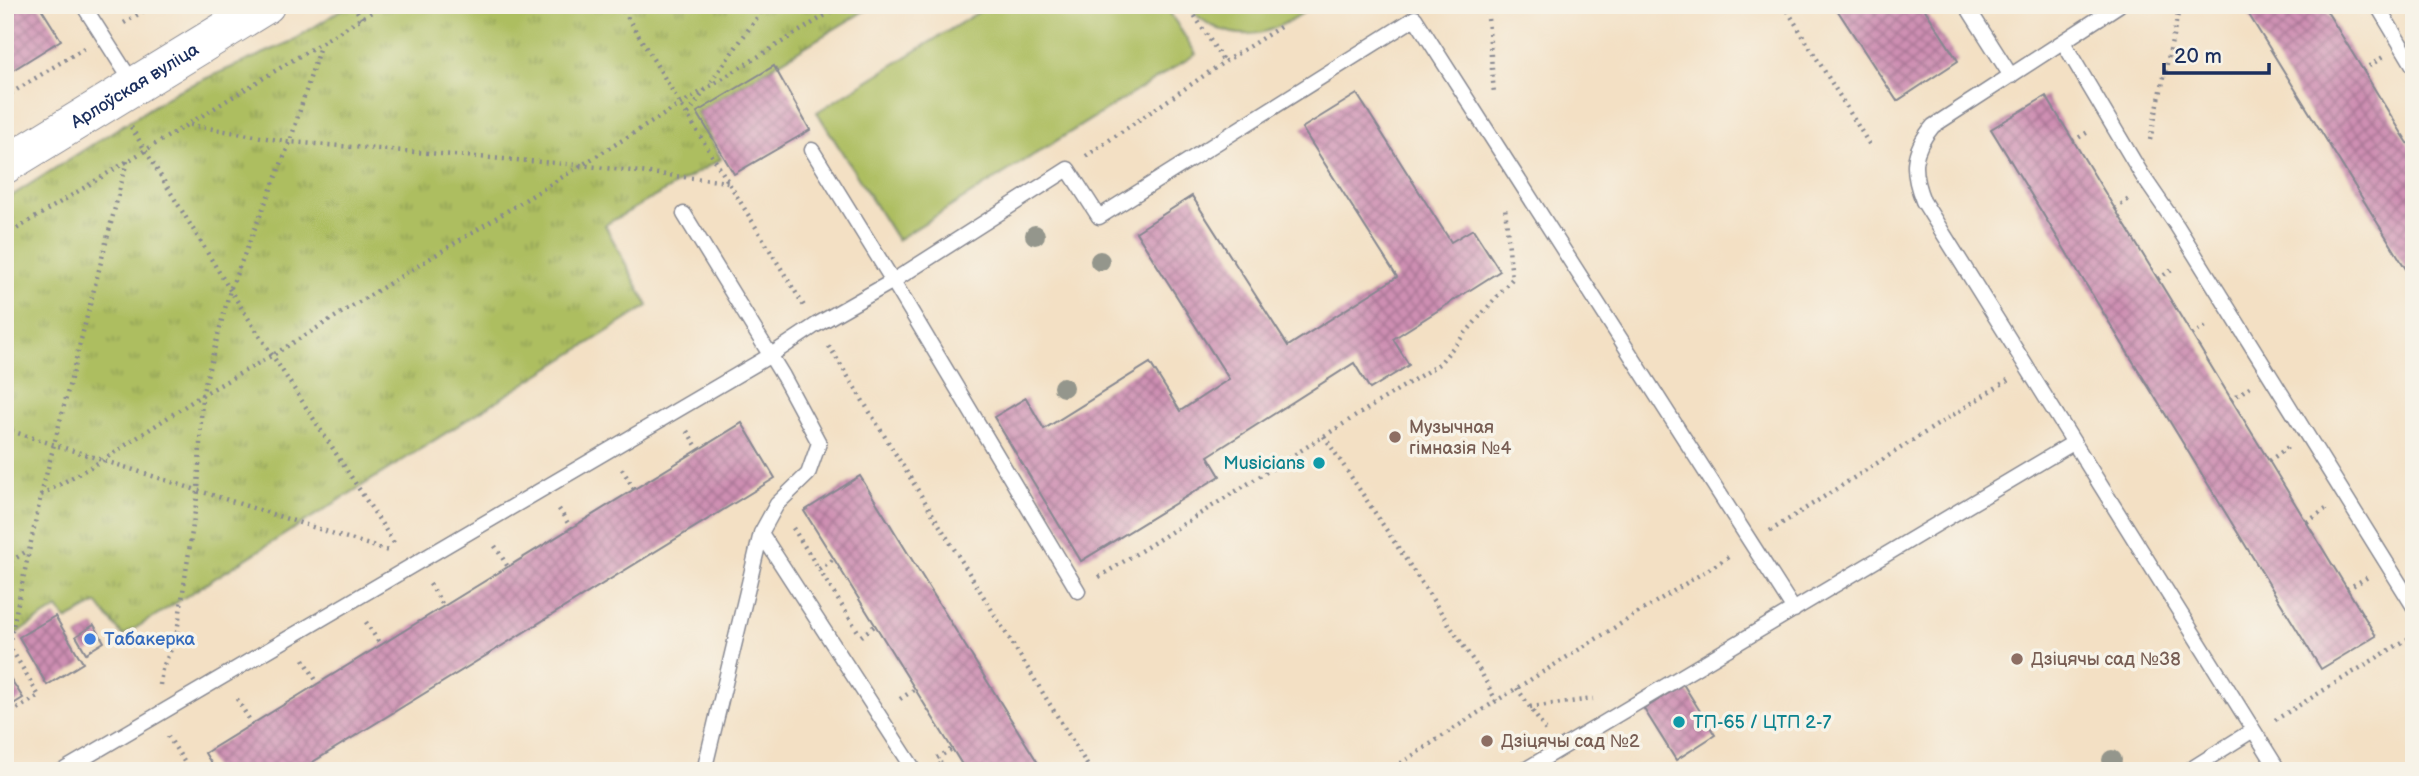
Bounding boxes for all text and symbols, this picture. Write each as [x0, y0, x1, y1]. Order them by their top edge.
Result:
scale bar [2164, 32, 2268, 76]
street label: Арлоўская вуліца [66, 39, 203, 134]
text: 20 m [2174, 44, 2222, 69]
place label: Музычная гімназія №4 [1409, 417, 1511, 459]
marker: Музычная гімназія №4 [1387, 429, 1403, 445]
place label: Musicians [1223, 453, 1305, 474]
marker: Musicians [1311, 455, 1327, 471]
place label: Табакерка [104, 629, 196, 650]
marker: Табакерка [82, 631, 98, 647]
place label: Дзіцячы сад №38 [2031, 649, 2181, 670]
marker: Дзіцячы сад №38 [2009, 651, 2025, 667]
place label: ТП-65 / ЦТП 2-7 [1693, 712, 1831, 733]
marker: ТП-65 / ЦТП 2-7 [1671, 714, 1687, 730]
place label: Дзіцячы сад №2 [1501, 731, 1640, 752]
marker: Дзіцячы сад №2 [1479, 733, 1495, 749]

